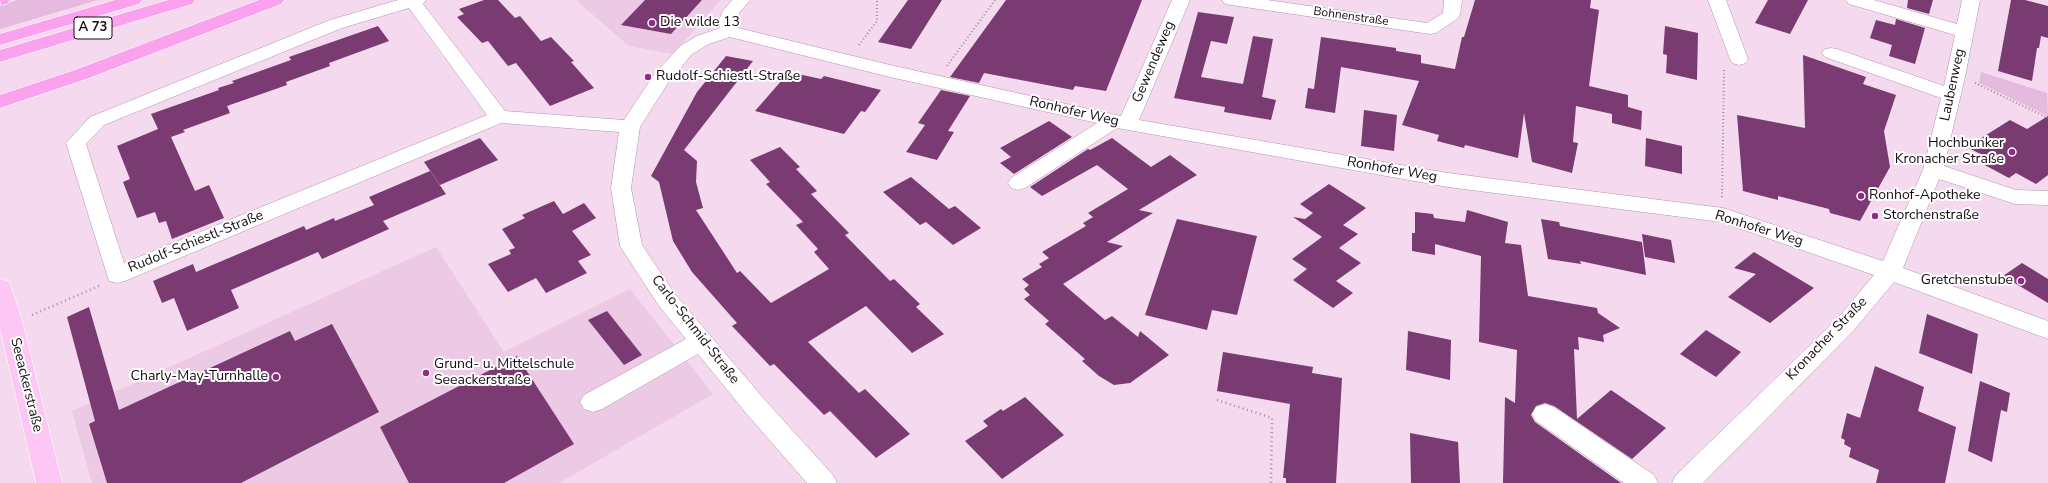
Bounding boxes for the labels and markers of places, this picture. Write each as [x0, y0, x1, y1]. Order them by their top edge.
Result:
place label: Die wilde 13 [660, 15, 740, 31]
marker: Die wilde 13 [647, 18, 657, 28]
place label: Rudolf-Schiestl-Straße [656, 69, 800, 85]
marker: Rudolf-Schiestl-Straße [643, 72, 653, 82]
place label: Hochbunker Kronacher Straße [1895, 136, 2004, 168]
marker: Hochbunker Kronacher Straße [2007, 147, 2017, 157]
place label: Ronhof-Apotheke [1869, 188, 1980, 204]
marker: Ronhof-Apotheke [1856, 191, 1866, 201]
place label: Storchenstraße [1883, 208, 1979, 224]
marker: Storchenstraße [1870, 211, 1880, 221]
place label: Gretchenstube [1921, 273, 2013, 289]
marker: Gretchenstube [2016, 276, 2026, 286]
place label: Grund- u. Mittelschule Seeackerstraße [434, 357, 574, 390]
marker: Grund- u. Mittelschule Seeackerstraße [421, 368, 431, 378]
place label: Charly-May-Turnhalle [131, 369, 268, 385]
marker: Charly-May-Turnhalle [271, 372, 281, 382]

